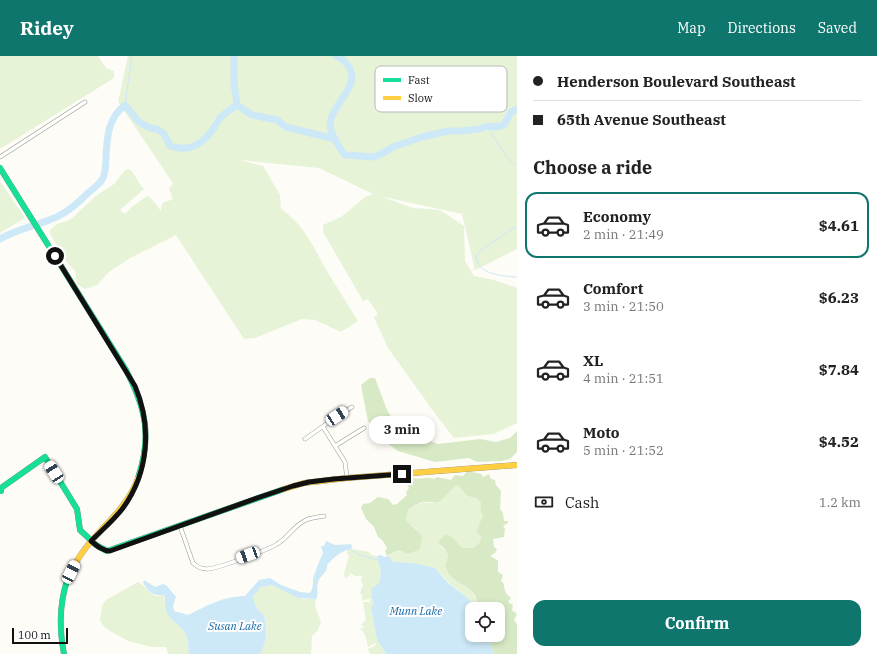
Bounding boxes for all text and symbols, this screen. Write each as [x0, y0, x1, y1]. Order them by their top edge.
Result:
text: Ridey [20, 16, 74, 40]
text: Map [677, 19, 706, 37]
text: Directions [728, 19, 796, 37]
text: Saved [818, 19, 857, 37]
legend [375, 66, 507, 112]
text: Henderson Boulevard Southeast [557, 72, 796, 91]
text: Fast [408, 73, 430, 87]
text: Slow [408, 91, 433, 105]
text: 65th Avenue Southeast [557, 110, 726, 129]
text: Choose a ride [533, 156, 652, 179]
icon: car [535, 207, 571, 243]
text: Economy [583, 207, 651, 226]
text: $4.61 [819, 216, 859, 235]
text: 2 min · 21:49 [583, 226, 664, 243]
route start [46, 247, 64, 265]
icon: car [535, 279, 571, 315]
text: Comfort [583, 279, 643, 298]
text: $6.23 [819, 288, 859, 307]
text: 3 min · 21:50 [583, 298, 664, 315]
icon: car [535, 351, 571, 387]
text: XL [583, 351, 603, 370]
text: $7.84 [819, 360, 859, 379]
text: 4 min · 21:51 [583, 370, 664, 387]
car [324, 404, 350, 428]
callout: 3 min [369, 416, 435, 444]
text: 3 min [384, 421, 420, 438]
icon: car [535, 423, 571, 459]
text: Moto [583, 423, 620, 442]
text: $4.52 [819, 432, 859, 451]
text: 5 min · 21:52 [583, 442, 664, 459]
car [42, 459, 66, 485]
route end [393, 465, 411, 483]
icon: cash [533, 491, 555, 513]
text: Cash [565, 493, 599, 512]
text: 1.2 km [819, 494, 861, 511]
car [235, 545, 261, 565]
car [60, 559, 82, 585]
button: Confirm [533, 600, 861, 646]
map controls [465, 602, 505, 642]
button: locate [465, 602, 505, 642]
water label: Munn Lake [389, 604, 442, 618]
water label: Susan Lake [207, 619, 262, 633]
scale bar [12, 626, 68, 645]
text: 100 m [18, 628, 51, 642]

